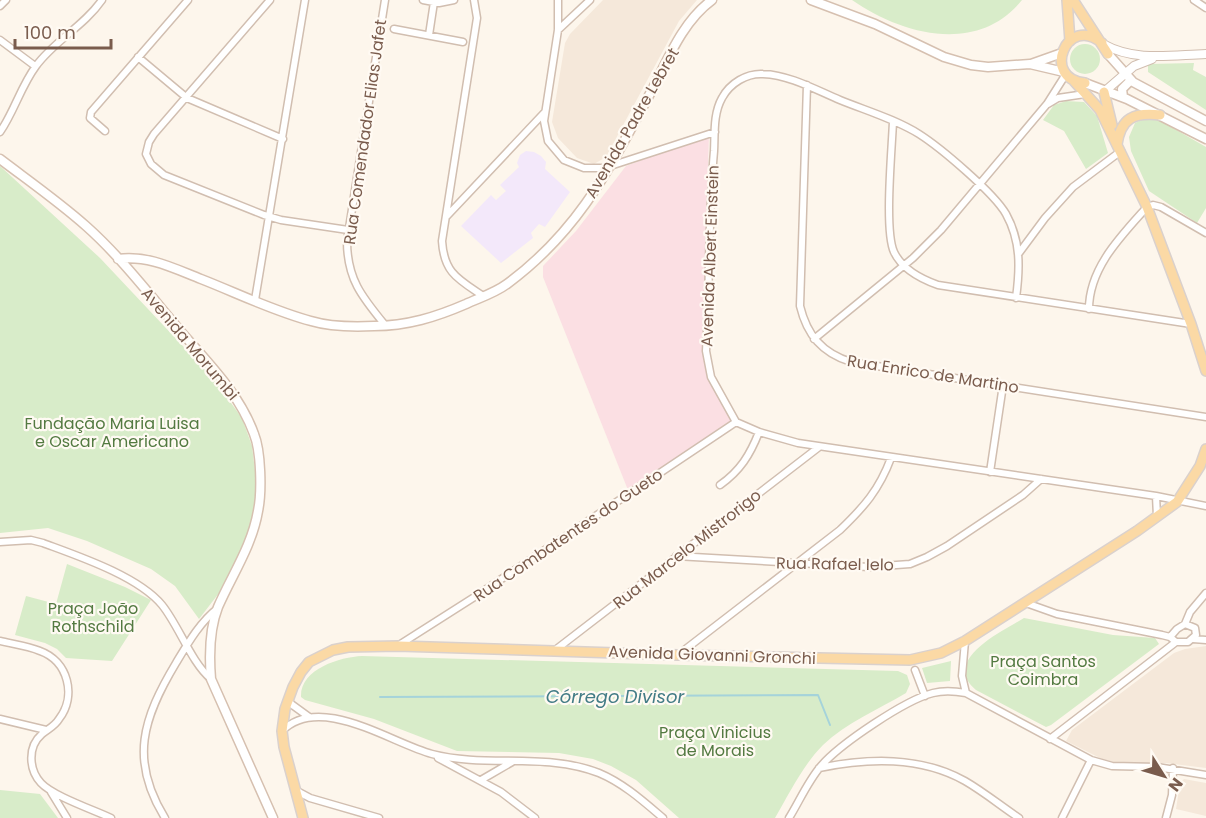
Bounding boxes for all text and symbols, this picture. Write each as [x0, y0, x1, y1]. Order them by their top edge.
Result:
scale bar [15, 12, 111, 50]
street label: Rua Comendador Elias Jafet [338, 18, 392, 246]
text: 100 m [24, 20, 76, 45]
street label: Avenida Padre Lebret [579, 43, 685, 202]
street label: Avenida Albert Einstein [695, 165, 725, 347]
street label: Avenida Morumbi [136, 283, 244, 405]
street label: Rua Enrico de Martino [846, 349, 1020, 399]
park label: Fundação Maria Luisa e Oscar Americano [24, 412, 200, 453]
street label: Rua Combatentes do Gueto [469, 463, 667, 607]
street label: Rua Marcelo Mistrorigo [608, 484, 766, 614]
street label: Rua Rafael Ielo [776, 551, 894, 577]
park label: Praça João Rothschild [48, 597, 138, 638]
street label: Avenida Giovanni Gronchi [608, 640, 816, 670]
park label: Praça Santos Coimbra [990, 650, 1096, 691]
water label: Córrego Divisor [546, 684, 685, 709]
park label: Praça Vinicius de Morais [659, 721, 771, 762]
north arrow [1134, 746, 1194, 806]
text: N [1163, 773, 1188, 796]

